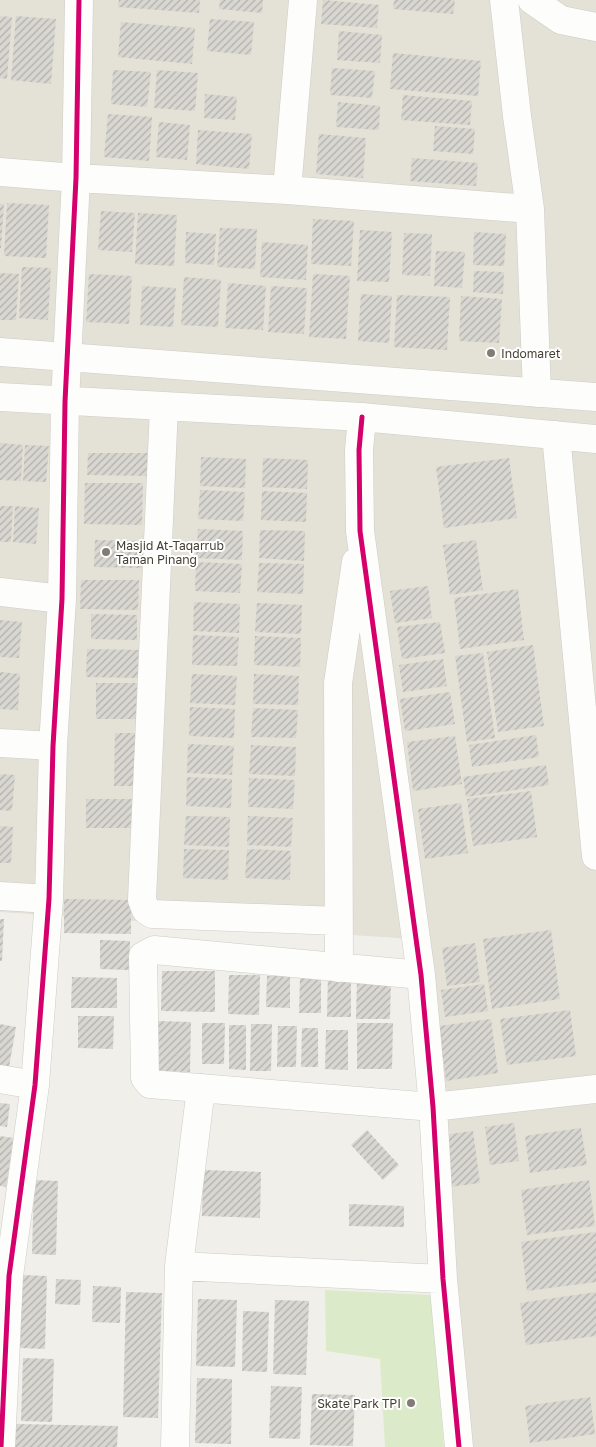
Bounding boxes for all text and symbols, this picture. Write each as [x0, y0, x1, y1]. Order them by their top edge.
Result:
place label: Indomaret [501, 346, 561, 361]
marker: Indomaret [485, 347, 497, 359]
place label: Masjid At-Taqarrub Taman Pinang [116, 538, 224, 567]
marker: Masjid At-Taqarrub Taman Pinang [100, 546, 112, 558]
place label: Skate Park TPI [317, 1396, 401, 1411]
marker: Skate Park TPI [405, 1397, 417, 1409]

